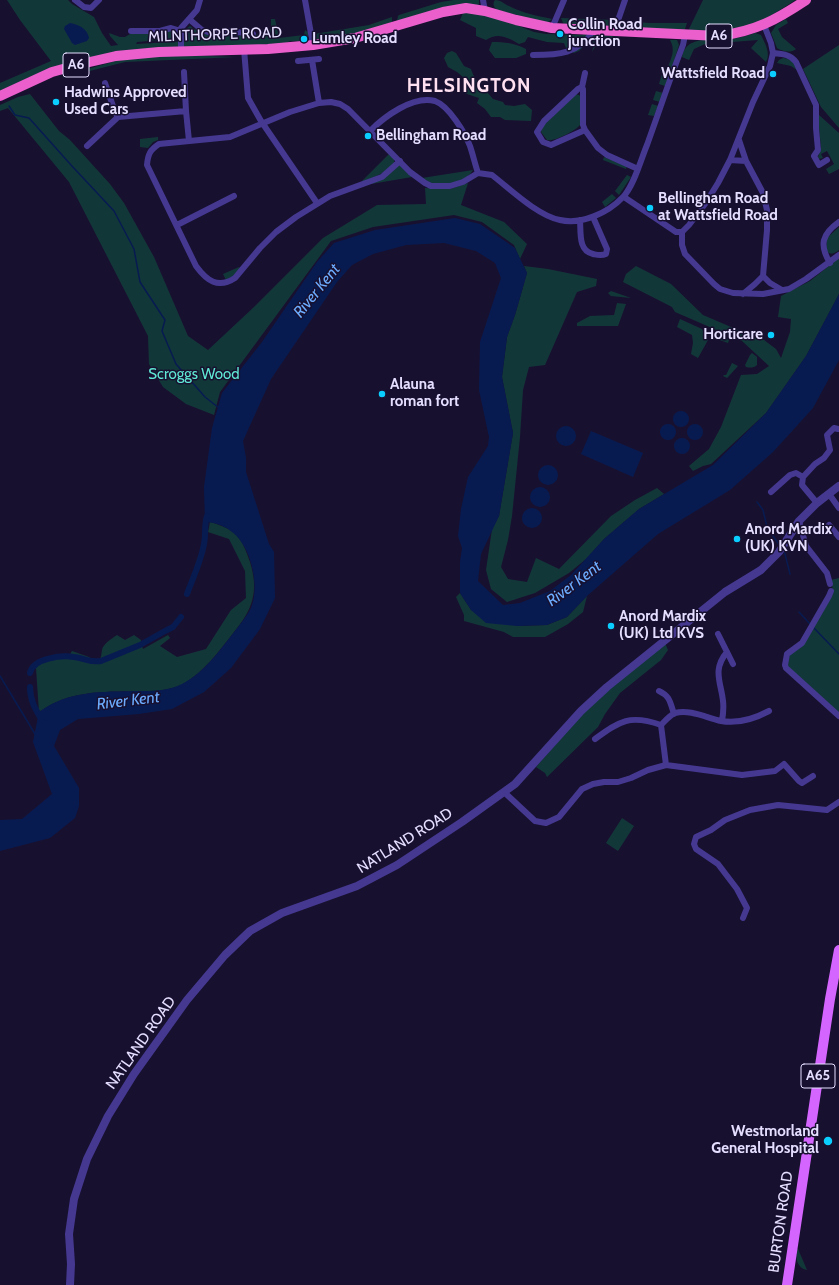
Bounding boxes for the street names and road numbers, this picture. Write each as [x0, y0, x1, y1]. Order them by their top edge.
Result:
street label: MILNTHORPE ROAD [148, 24, 282, 46]
road number: A6 [706, 24, 732, 48]
road number: A6 [63, 53, 89, 77]
street label: NATLAND ROAD [354, 804, 456, 878]
street label: NATLAND ROAD [102, 993, 180, 1093]
road number: A65 [801, 1064, 835, 1088]
street label: BURTON ROAD [765, 1170, 797, 1274]

